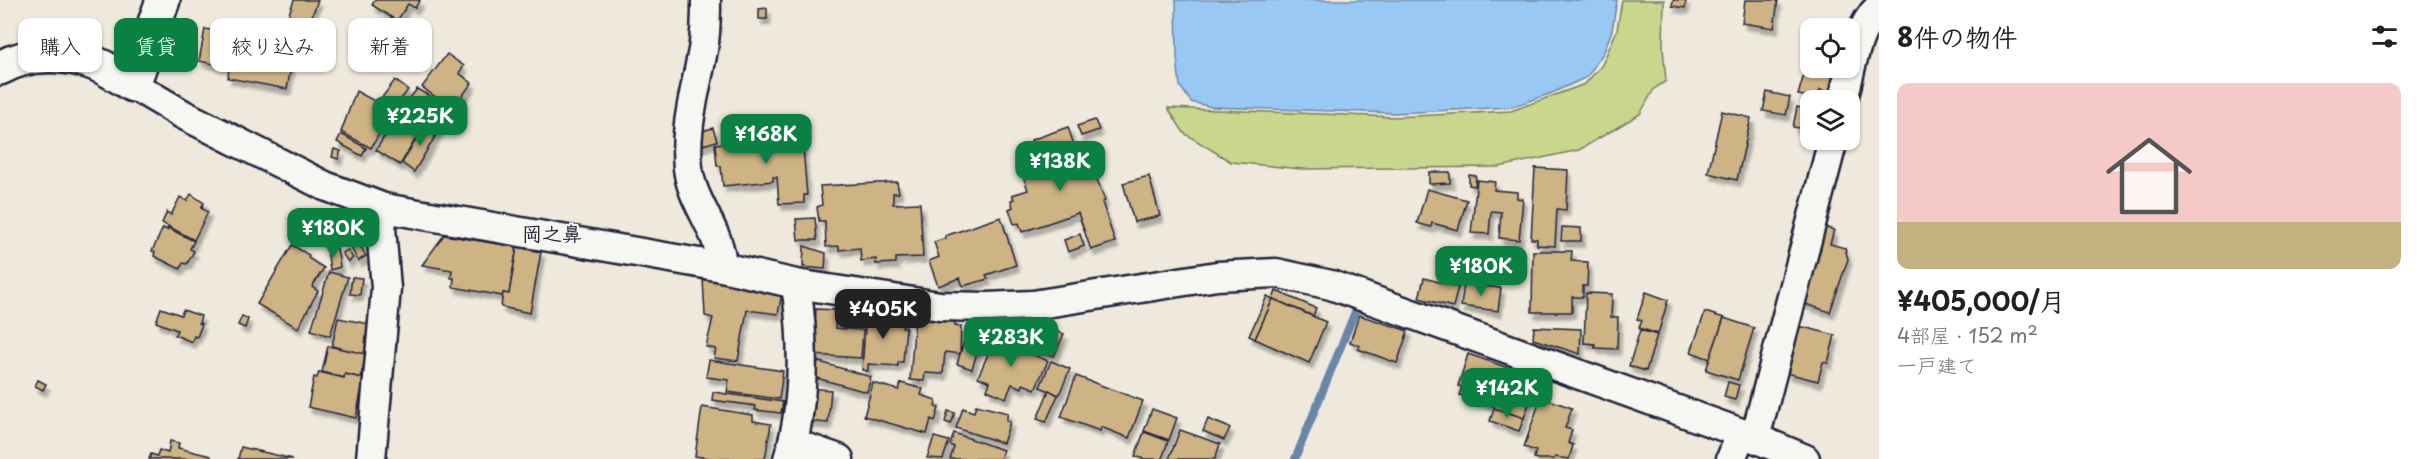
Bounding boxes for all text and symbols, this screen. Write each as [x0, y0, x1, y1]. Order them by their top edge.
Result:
text: 8件の物件 [1897, 17, 2017, 56]
chip: 購入 [18, 18, 102, 72]
chip: 賃貸 [114, 18, 198, 72]
chip: 絞り込み [210, 18, 336, 72]
chip: 新着 [348, 18, 432, 72]
map controls [1800, 18, 1860, 150]
button: locate [1800, 18, 1860, 78]
icon: filters [2368, 20, 2401, 53]
button: layers [1800, 90, 1860, 150]
pin: ¥225K [378, 96, 462, 147]
text: ¥225K [386, 100, 454, 130]
pin: ¥168K [724, 114, 808, 165]
text: ¥168K [735, 118, 797, 148]
icon: home [2095, 122, 2203, 230]
pin: ¥138K [1018, 141, 1102, 192]
text: ¥138K [1029, 145, 1091, 175]
pin: ¥180K [291, 208, 375, 259]
text: ¥180K [301, 212, 365, 242]
district label: 岡之鼻 [522, 218, 582, 248]
pin: ¥180K [1439, 246, 1523, 297]
text: ¥180K [1449, 250, 1513, 280]
text: ¥405,000/月 [1897, 281, 2066, 320]
pin: ¥405K [841, 289, 925, 340]
text: ¥405K [849, 293, 917, 323]
pin: ¥283K [969, 317, 1053, 368]
text: 4部屋 · 152 m² [1897, 320, 2038, 350]
text: ¥283K [978, 321, 1044, 351]
text: 一戸建て [1897, 350, 1977, 380]
pin: ¥142K [1465, 368, 1549, 419]
text: ¥142K [1475, 372, 1539, 402]

